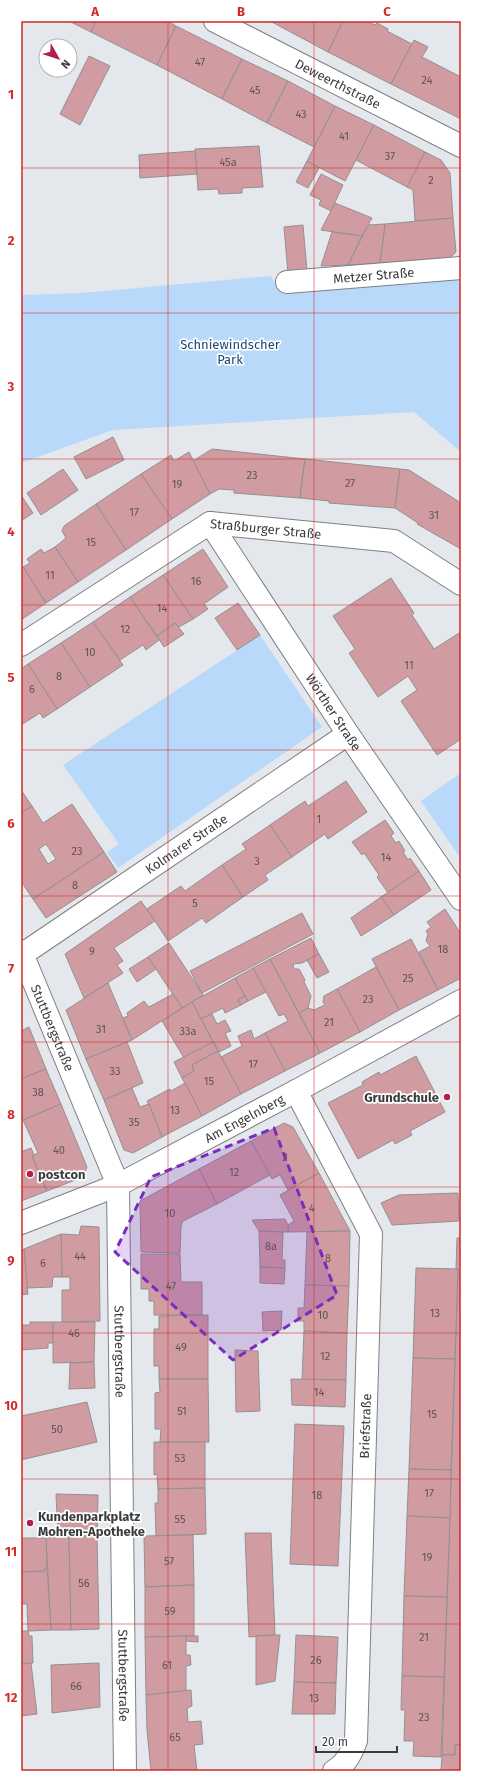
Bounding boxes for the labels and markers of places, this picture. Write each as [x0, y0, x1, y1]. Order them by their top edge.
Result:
place label: Grundschule [364, 1090, 439, 1105]
marker: Grundschule [442, 1092, 452, 1102]
place label: postcon [38, 1167, 85, 1182]
marker: postcon [25, 1169, 35, 1179]
place label: Kundenparkplatz Mohren-Apotheke [38, 1509, 145, 1539]
marker: Kundenparkplatz Mohren-Apotheke [25, 1518, 35, 1528]

